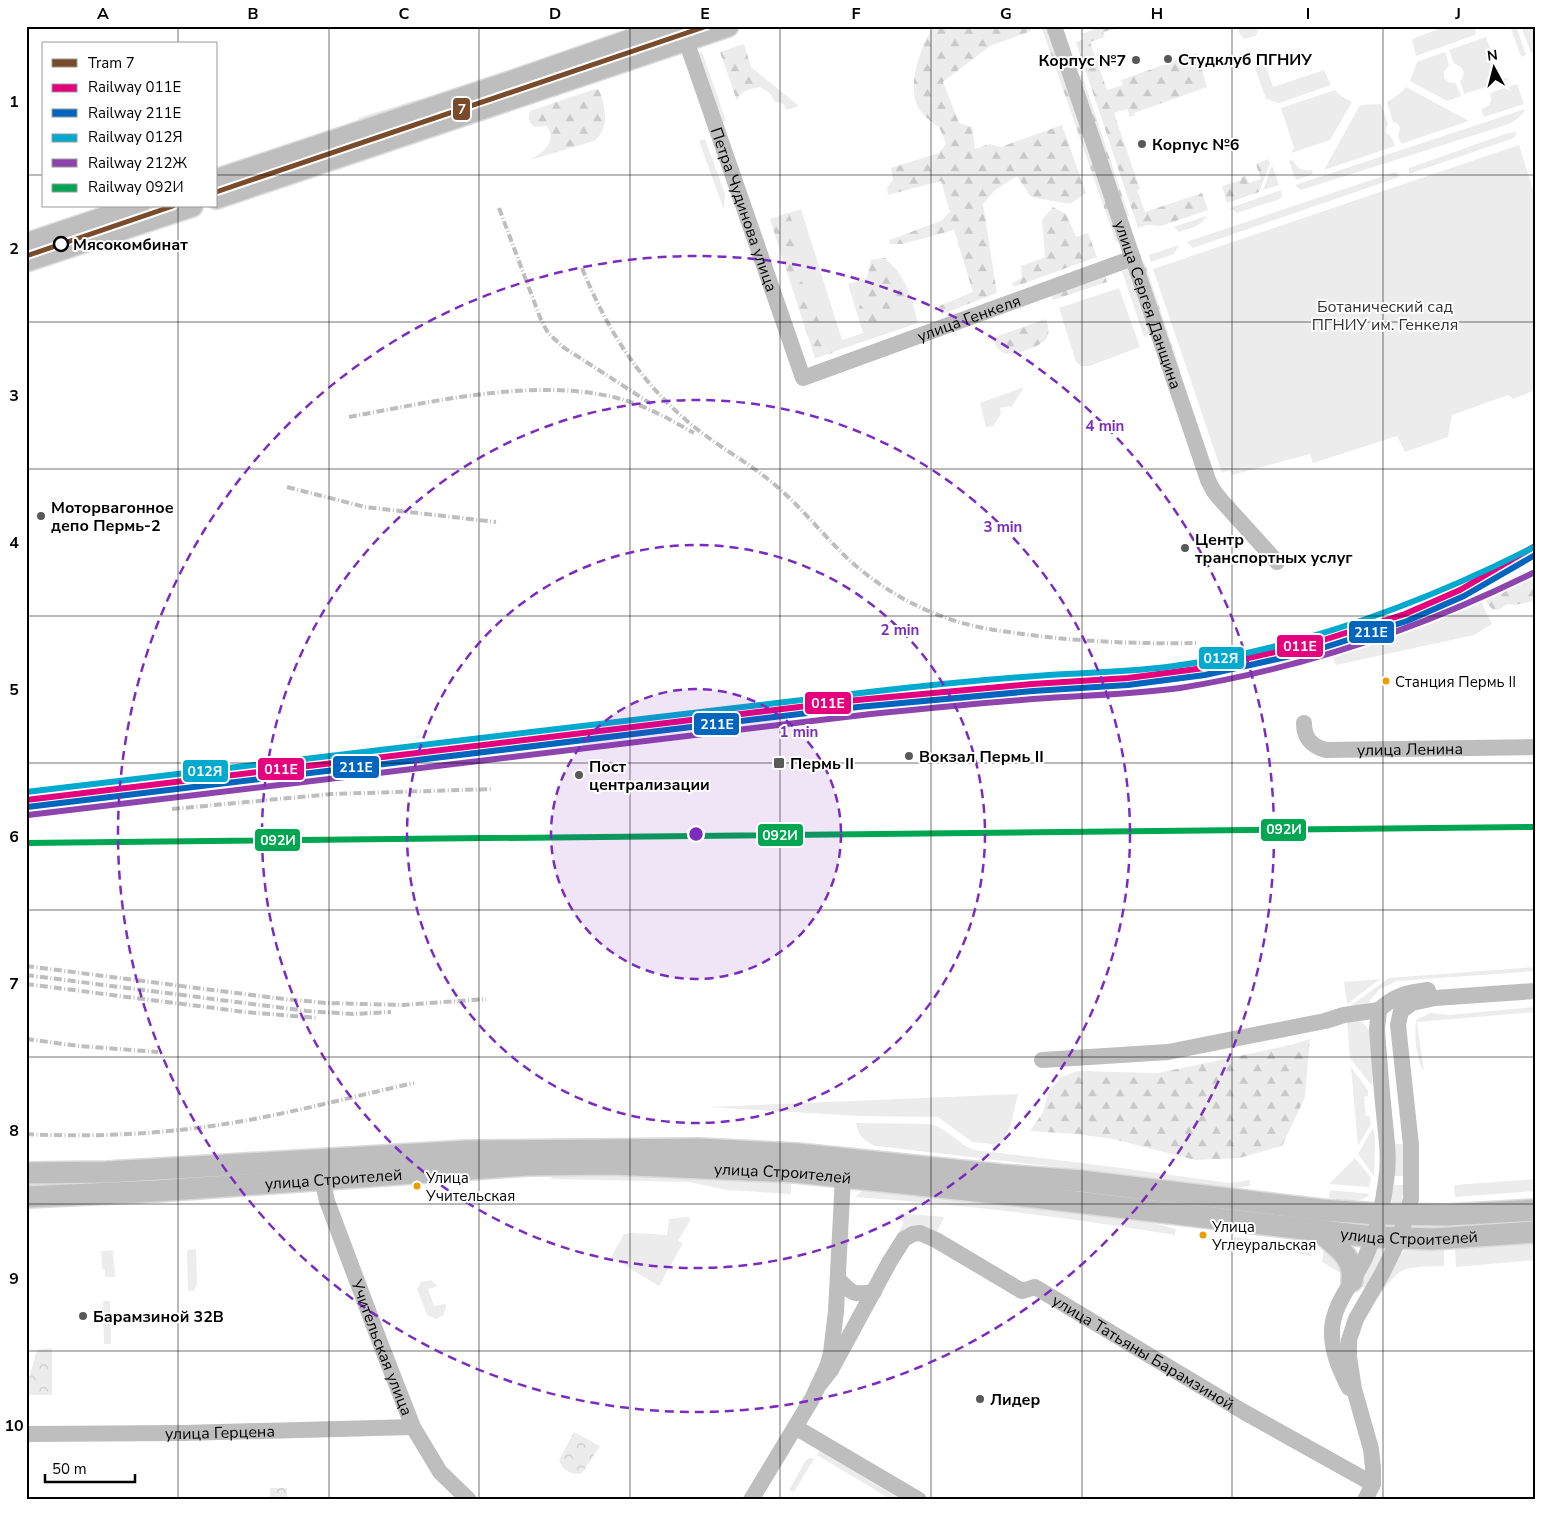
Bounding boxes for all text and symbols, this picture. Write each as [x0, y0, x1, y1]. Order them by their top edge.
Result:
text: A [97, 3, 109, 25]
text: B [247, 3, 259, 25]
text: C [399, 3, 410, 25]
text: D [549, 3, 561, 25]
text: E [700, 3, 710, 25]
text: F [852, 3, 861, 25]
text: G [1000, 3, 1012, 25]
text: H [1151, 3, 1163, 25]
text: I [1306, 3, 1310, 25]
text: J [1454, 3, 1461, 25]
legend [42, 42, 218, 208]
north arrow [1468, 42, 1518, 92]
text: N [1486, 46, 1499, 66]
place label: Студклуб ПГНИУ [1178, 49, 1312, 71]
place label: Корпус №7 [1039, 50, 1126, 72]
text: Tram 7 [88, 53, 135, 73]
marker: Студклуб ПГНИУ [1162, 53, 1174, 65]
marker: Корпус №7 [1130, 54, 1142, 66]
text: Railway 011Е [88, 77, 181, 97]
text: 1 [9, 91, 19, 113]
line badge: 7 [452, 97, 471, 121]
text: 7 [458, 100, 466, 119]
text: Railway 211Е [88, 103, 181, 123]
street label: Петра Чудинова улица [705, 124, 782, 295]
text: Railway 012Я [88, 127, 183, 147]
place label: Корпус №6 [1152, 134, 1239, 156]
marker: Корпус №6 [1136, 138, 1148, 150]
text: Railway 212Ж [88, 153, 188, 173]
text: Railway 092И [88, 177, 184, 197]
street label: улица Сергея Данщина [1109, 217, 1186, 392]
place label: Мясокомбинат [73, 234, 188, 256]
marker: Мясокомбинат [53, 236, 69, 252]
text: 2 [9, 238, 19, 260]
street label: улица Генкеля [914, 290, 1024, 348]
park label: Ботанический сад ПГНИУ им. Генкеля [1312, 296, 1458, 336]
text: 3 [9, 385, 19, 407]
text: 4 min [1086, 416, 1124, 436]
place label: Моторвагонное депо Пермь-2 [51, 497, 174, 537]
marker: Моторвагонное депо Пермь-2 [35, 510, 47, 522]
text: 3 min [984, 517, 1022, 537]
place label: Центр транспортных услуг [1195, 529, 1353, 569]
text: 4 [9, 532, 19, 554]
marker: Центр транспортных услуг [1179, 542, 1191, 554]
text: 2 min [881, 620, 919, 640]
line badge: 211Е [1348, 620, 1395, 644]
text: 211Е [1354, 623, 1388, 642]
line badge: 011Е [1276, 634, 1324, 658]
text: 011Е [1283, 637, 1317, 656]
line badge: 012Я [1198, 646, 1245, 670]
text: 012Я [1204, 649, 1238, 668]
place label: Станция Пермь II [1395, 672, 1516, 692]
marker: Станция Пермь II [1381, 676, 1391, 686]
text: 5 [9, 679, 19, 701]
line badge: 011Е [804, 691, 852, 715]
text: 011Е [811, 694, 845, 713]
line badge: 211Е [693, 712, 740, 736]
text: 211Е [700, 715, 734, 734]
text: 1 min [780, 722, 818, 742]
street label: улица Ленина [1357, 738, 1463, 762]
place label: Вокзал Пермь II [919, 746, 1044, 768]
marker: Вокзал Пермь II [903, 750, 915, 762]
place label: Пермь II [790, 753, 854, 775]
line badge: 211Е [332, 755, 380, 779]
place label: Пост централизации [589, 756, 710, 796]
marker: Пермь II [772, 756, 786, 770]
line badge: 011Е [257, 757, 305, 781]
text: 211Е [339, 758, 373, 777]
line badge: 012Я [182, 759, 229, 783]
text: 011Е [264, 760, 298, 779]
text: 012Я [188, 762, 222, 781]
marker: Пост централизации [573, 769, 585, 781]
line badge: 092И [1260, 818, 1307, 842]
text: 092И [1266, 820, 1302, 839]
line badge: 092И [757, 823, 804, 847]
centre of rings [687, 825, 705, 843]
text: 6 [9, 826, 19, 848]
text: 092И [762, 826, 798, 845]
line badge: 092И [254, 828, 301, 852]
text: 092И [260, 831, 296, 850]
text: 7 [9, 973, 19, 995]
text: 8 [9, 1120, 19, 1142]
street label: улица Строителей [714, 1158, 852, 1190]
street label: улица Строителей [264, 1164, 403, 1195]
place label: Улица Учительская [425, 1168, 515, 1206]
marker: Улица Учительская [412, 1181, 422, 1191]
place label: Улица Углеуральская [1211, 1217, 1316, 1255]
street label: улица Строителей [1339, 1223, 1479, 1251]
marker: Улица Углеуральская [1198, 1230, 1208, 1240]
text: 9 [9, 1268, 19, 1290]
street label: Учительская улица [345, 1276, 417, 1419]
street label: улица Татьяны Барамзиной [1048, 1290, 1238, 1416]
place label: Барамзиной 32В [93, 1306, 224, 1328]
marker: Барамзиной 32В [77, 1310, 89, 1322]
place label: Лидер [990, 1389, 1040, 1411]
marker: Лидер [974, 1393, 986, 1405]
text: 10 [4, 1415, 24, 1437]
street label: улица Герцена [165, 1421, 275, 1445]
scale bar [45, 1451, 135, 1483]
text: 50 m [52, 1459, 87, 1479]

